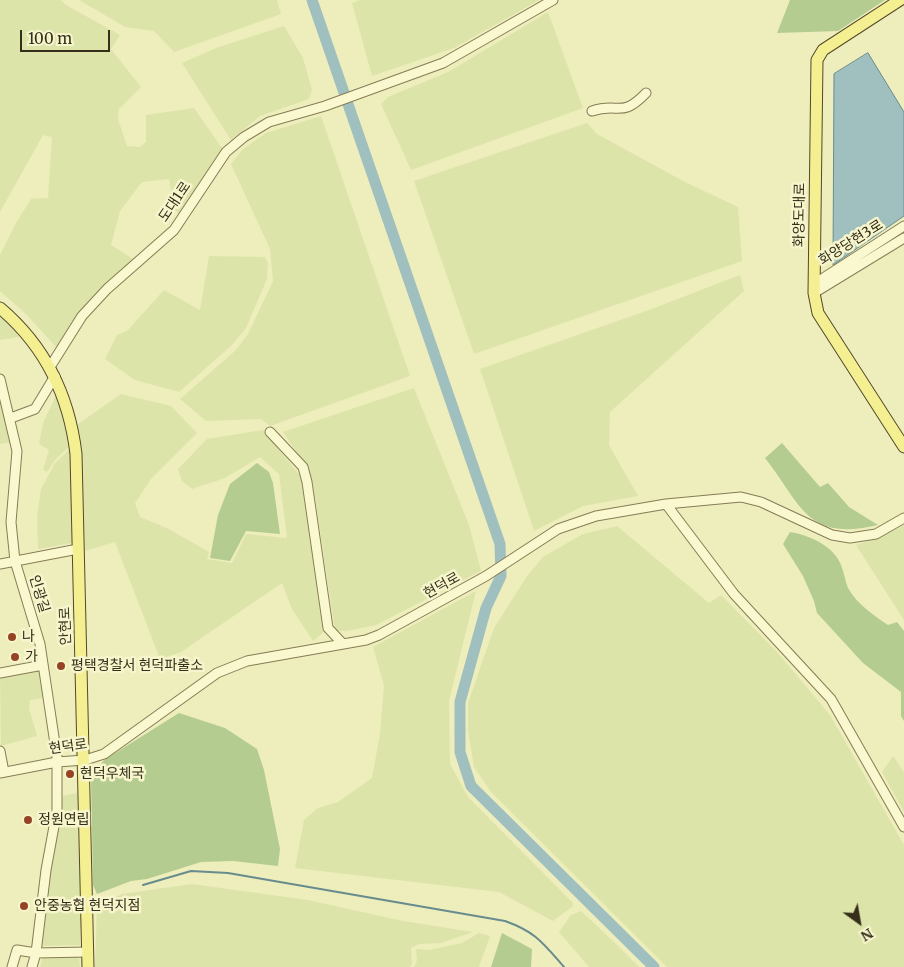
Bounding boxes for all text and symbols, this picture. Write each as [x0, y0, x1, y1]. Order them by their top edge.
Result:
scale bar [22, 20, 112, 52]
text: 100 m [28, 29, 72, 48]
street label: 도대1로 [155, 179, 195, 225]
street label: 화양도대로 [791, 183, 809, 247]
street label: 화양당현3로 [816, 217, 886, 269]
street label: 현덕로 [421, 569, 463, 603]
street label: 인광길 [25, 573, 53, 615]
street label: 안현로 [57, 606, 75, 646]
place label: 나 [22, 629, 35, 645]
marker: 나 [6, 631, 18, 643]
place label: 가 [25, 649, 38, 665]
marker: 가 [9, 651, 21, 663]
place label: 평택경찰서 현덕파출소 [71, 658, 203, 674]
marker: 평택경찰서 현덕파출소 [55, 660, 67, 672]
street label: 현덕로 [48, 736, 88, 758]
place label: 현덕우체국 [80, 766, 144, 782]
marker: 현덕우체국 [64, 768, 76, 780]
place label: 정원연립 [38, 812, 90, 828]
marker: 정원연립 [22, 814, 34, 826]
north arrow [834, 897, 884, 947]
place label: 안중농협 현덕지점 [34, 898, 140, 914]
marker: 안중농협 현덕지점 [18, 900, 30, 912]
text: N [857, 924, 876, 945]

